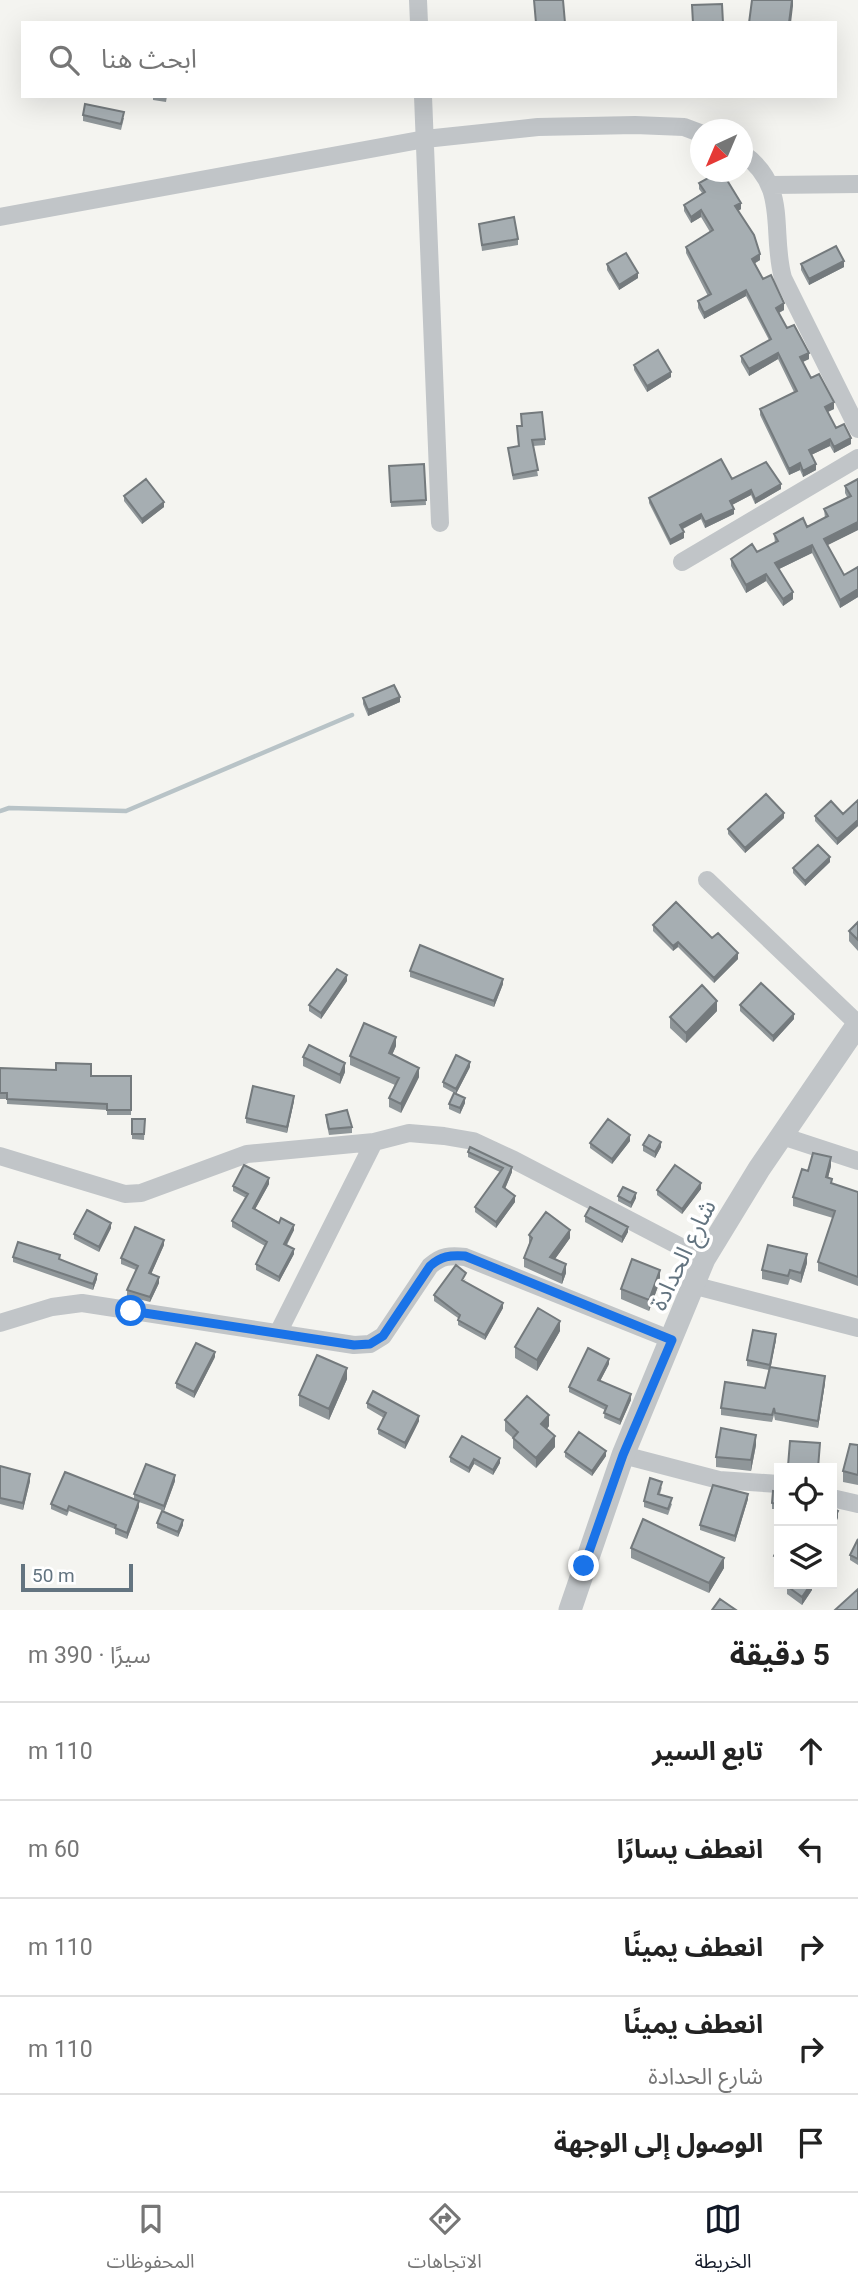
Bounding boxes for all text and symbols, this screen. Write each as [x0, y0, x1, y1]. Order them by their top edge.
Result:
search box [21, 21, 837, 98]
icon: search [45, 41, 83, 79]
text: ابحث هنا [101, 44, 197, 74]
north arrow [690, 119, 753, 182]
street label: شارع الحدادة [644, 1195, 724, 1316]
route start [115, 1295, 146, 1326]
map controls [774, 1463, 837, 1589]
button: locate [774, 1463, 837, 1526]
button: layers [774, 1526, 837, 1589]
route end [568, 1550, 599, 1581]
scale bar [21, 1561, 133, 1593]
text: 50 m [32, 1564, 75, 1587]
text: 5 دقيقة [730, 1637, 830, 1672]
text: سيرًا · 390 m [28, 1642, 151, 1669]
icon: ahead [792, 1732, 830, 1770]
text: تابع السير [652, 1736, 763, 1766]
text: 110 m [28, 1738, 93, 1765]
icon: left [792, 1830, 830, 1868]
text: انعطف يسارًا [617, 1834, 763, 1864]
text: 60 m [28, 1836, 80, 1863]
icon: right [792, 1928, 830, 1966]
text: انعطف يمينًا [624, 1932, 763, 1962]
text: 110 m [28, 1934, 93, 1961]
text: انعطف يمينًا [624, 2009, 763, 2039]
icon: right [792, 2030, 830, 2068]
text: 110 m [28, 2036, 93, 2063]
text: شارع الحدادة [648, 2063, 763, 2090]
icon: arrive [792, 2124, 830, 2162]
text: الوصول إلى الوجهة [554, 2128, 763, 2158]
tab: المحفوظات [106, 2200, 195, 2282]
tab: الاتجاهات [408, 2200, 482, 2282]
tab: الخريطة [695, 2200, 752, 2282]

